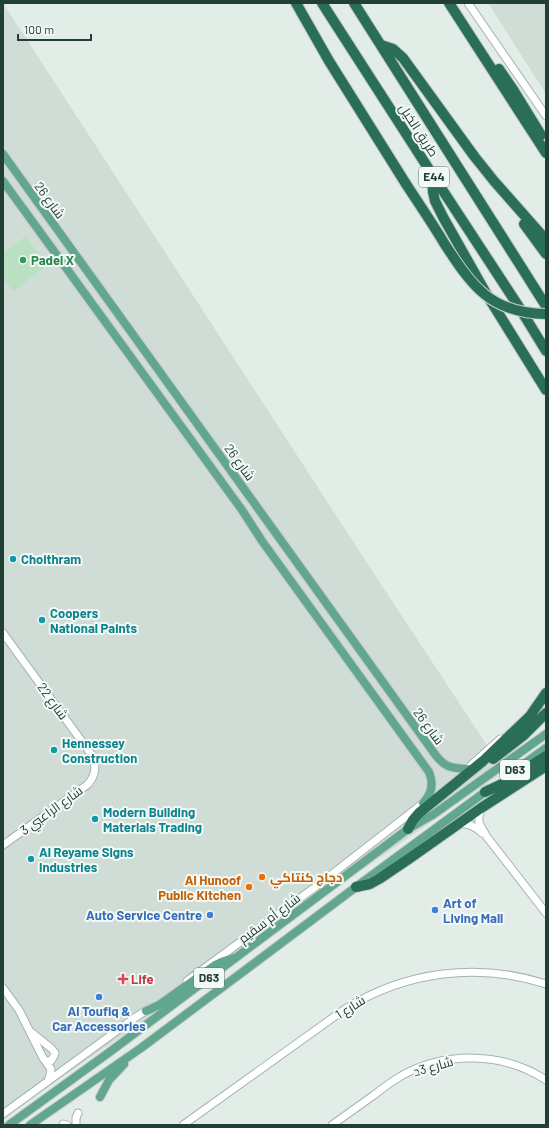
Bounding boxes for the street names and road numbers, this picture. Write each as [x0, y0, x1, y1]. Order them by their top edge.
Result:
street label: طريق الخيل [396, 100, 442, 160]
road number: E44 [419, 167, 449, 187]
street label: شارع 26 [31, 179, 69, 222]
street label: شارع 26 [221, 441, 259, 484]
street label: شارع 22 [33, 679, 72, 723]
street label: شارع 26 [410, 705, 448, 748]
road number: D63 [500, 760, 530, 780]
street label: شارع الراعبي 3 [16, 782, 87, 841]
street label: شارع أم سقيم [235, 890, 304, 948]
road number: D63 [194, 968, 224, 988]
street label: شارع 1 [332, 992, 368, 1023]
street label: شارع 3د [411, 1053, 455, 1080]

